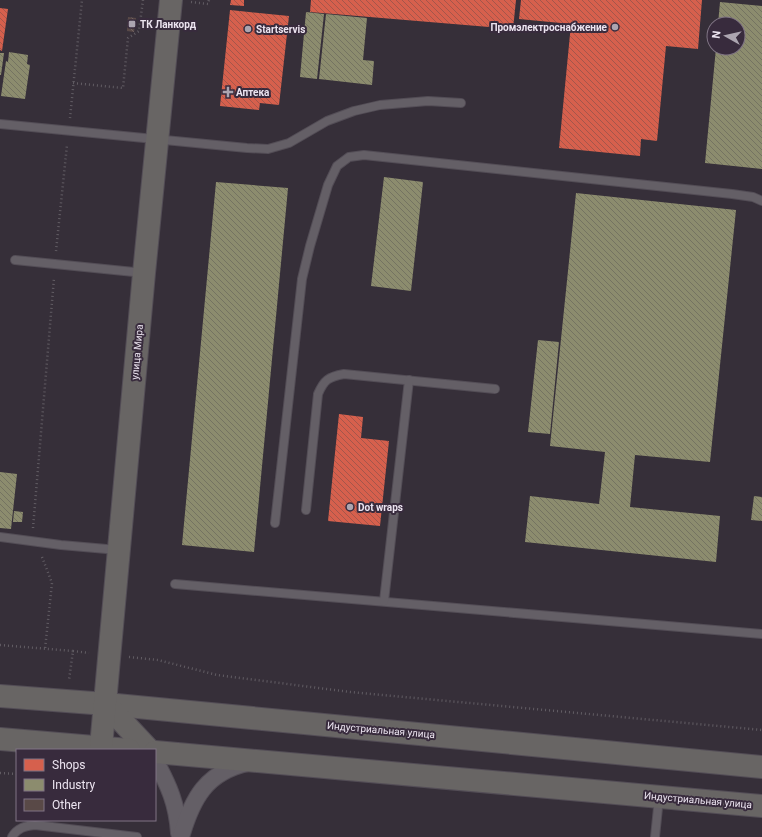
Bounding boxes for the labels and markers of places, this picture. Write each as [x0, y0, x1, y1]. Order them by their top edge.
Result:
marker: ТК Ланкорд [127, 19, 137, 29]
place label: ТК Ланкорд [140, 19, 197, 30]
place label: Промэлектроснабжение [490, 22, 608, 33]
marker: Промэлектроснабжение [610, 22, 620, 32]
marker: Startservis [243, 24, 253, 34]
place label: Startservis [256, 24, 305, 35]
marker: Аптека [223, 87, 233, 97]
place label: Аптека [236, 87, 270, 98]
marker: Dot wraps [345, 502, 355, 512]
place label: Dot wraps [358, 502, 403, 513]

